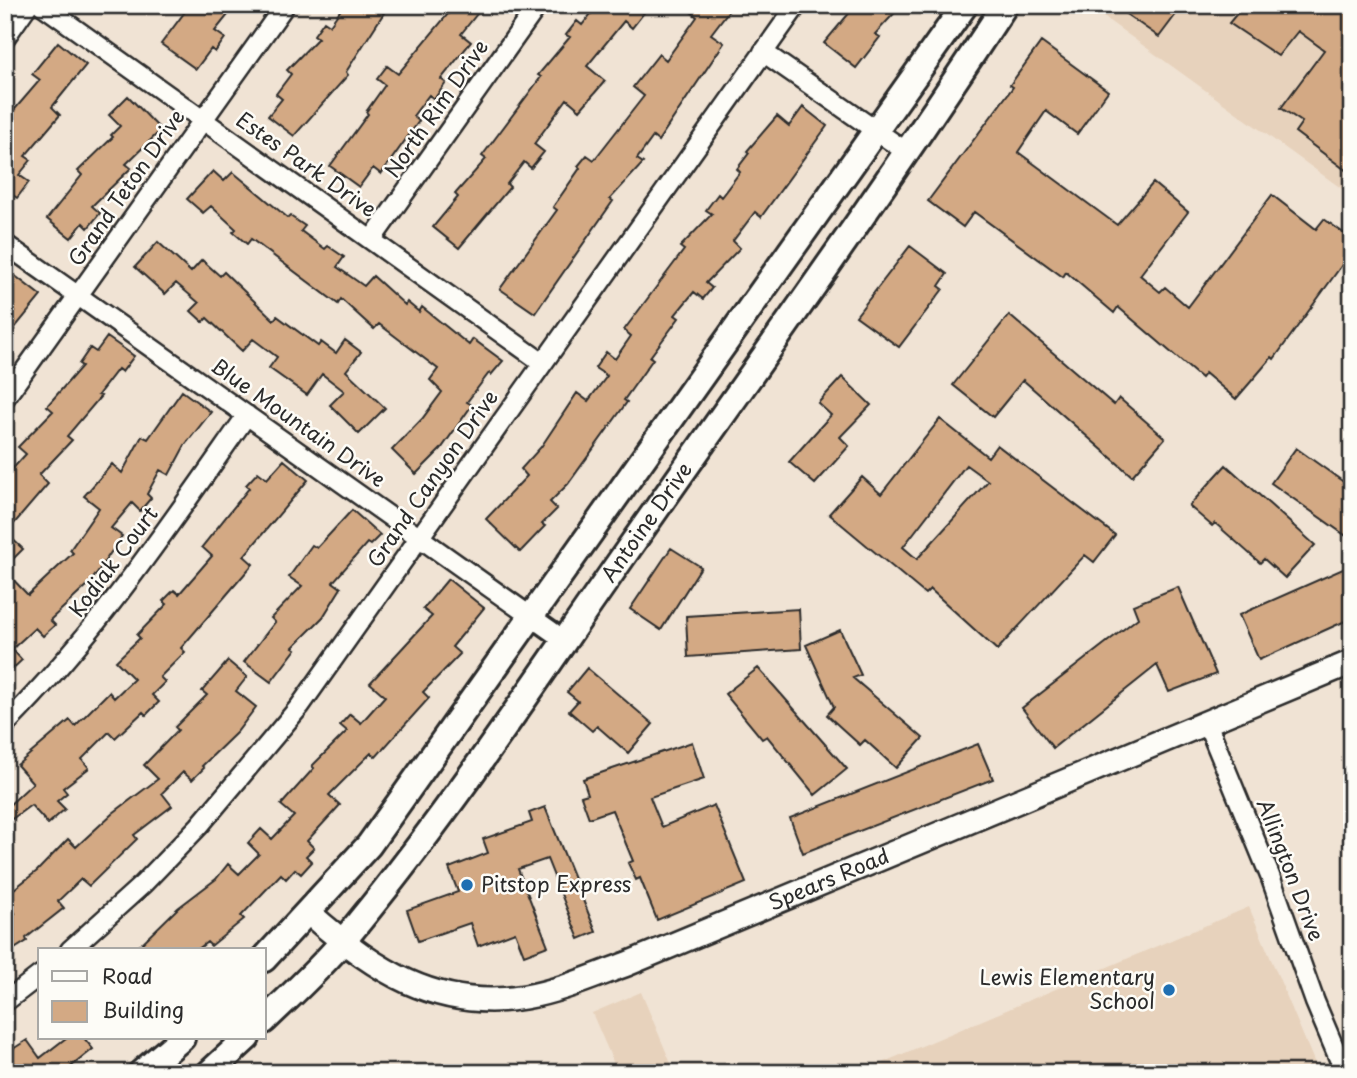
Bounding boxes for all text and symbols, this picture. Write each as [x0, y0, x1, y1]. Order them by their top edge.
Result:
street label: North Rim Drive [376, 32, 495, 184]
street label: Grand Teton Drive [59, 102, 192, 272]
street label: Estes Park Drive [230, 103, 384, 224]
street label: Blue Mountain Drive [205, 349, 393, 494]
street label: Grand Canyon Drive [358, 383, 505, 573]
street label: Antoine Drive [592, 455, 699, 588]
street label: Kodiak Court [60, 499, 165, 623]
street label: Allington Drive [1250, 793, 1334, 945]
street label: Spears Road [763, 839, 894, 917]
place label: Pitstop Express [481, 867, 632, 899]
marker: Pitstop Express [459, 877, 475, 893]
legend [38, 948, 266, 1040]
text: Road [102, 959, 153, 991]
place label: Lewis Elementary School [980, 960, 1155, 1016]
marker: Lewis Elementary School [1161, 982, 1177, 998]
text: Building [102, 993, 184, 1025]

